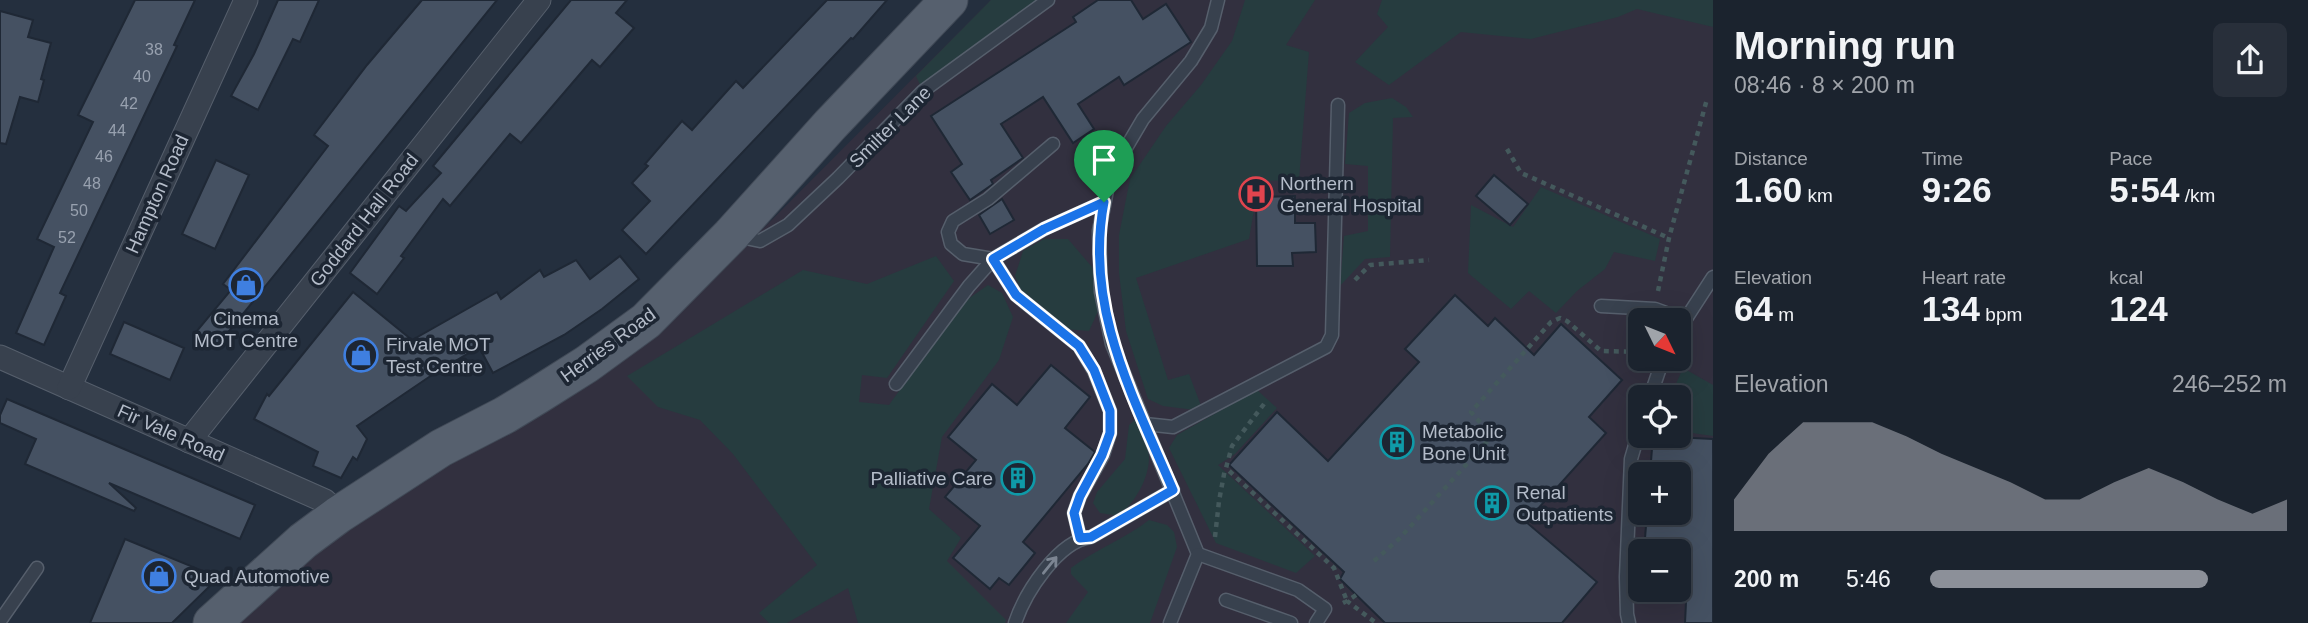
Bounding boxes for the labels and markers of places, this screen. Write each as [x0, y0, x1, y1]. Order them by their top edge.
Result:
pin [1074, 130, 1134, 202]
place label: Northern General Hospital [1280, 173, 1422, 216]
hospital icon: Northern General Hospital [1237, 175, 1275, 213]
shop icon: Cinema MOT Centre [227, 266, 265, 304]
place label: Cinema MOT Centre [194, 308, 298, 351]
place label: Firvale MOT Test Centre [386, 334, 491, 377]
shop icon: Firvale MOT Test Centre [342, 336, 380, 374]
place label: Metabolic Bone Unit [1422, 421, 1506, 464]
building icon: Metabolic Bone Unit [1378, 423, 1416, 461]
building icon: Palliative Care [999, 459, 1037, 497]
place label: Palliative Care [871, 468, 993, 489]
place label: Renal Outpatients [1516, 482, 1613, 525]
building icon: Renal Outpatients [1473, 484, 1511, 522]
shop icon: Quad Automotive [140, 557, 178, 595]
place label: Quad Automotive [184, 566, 330, 587]

